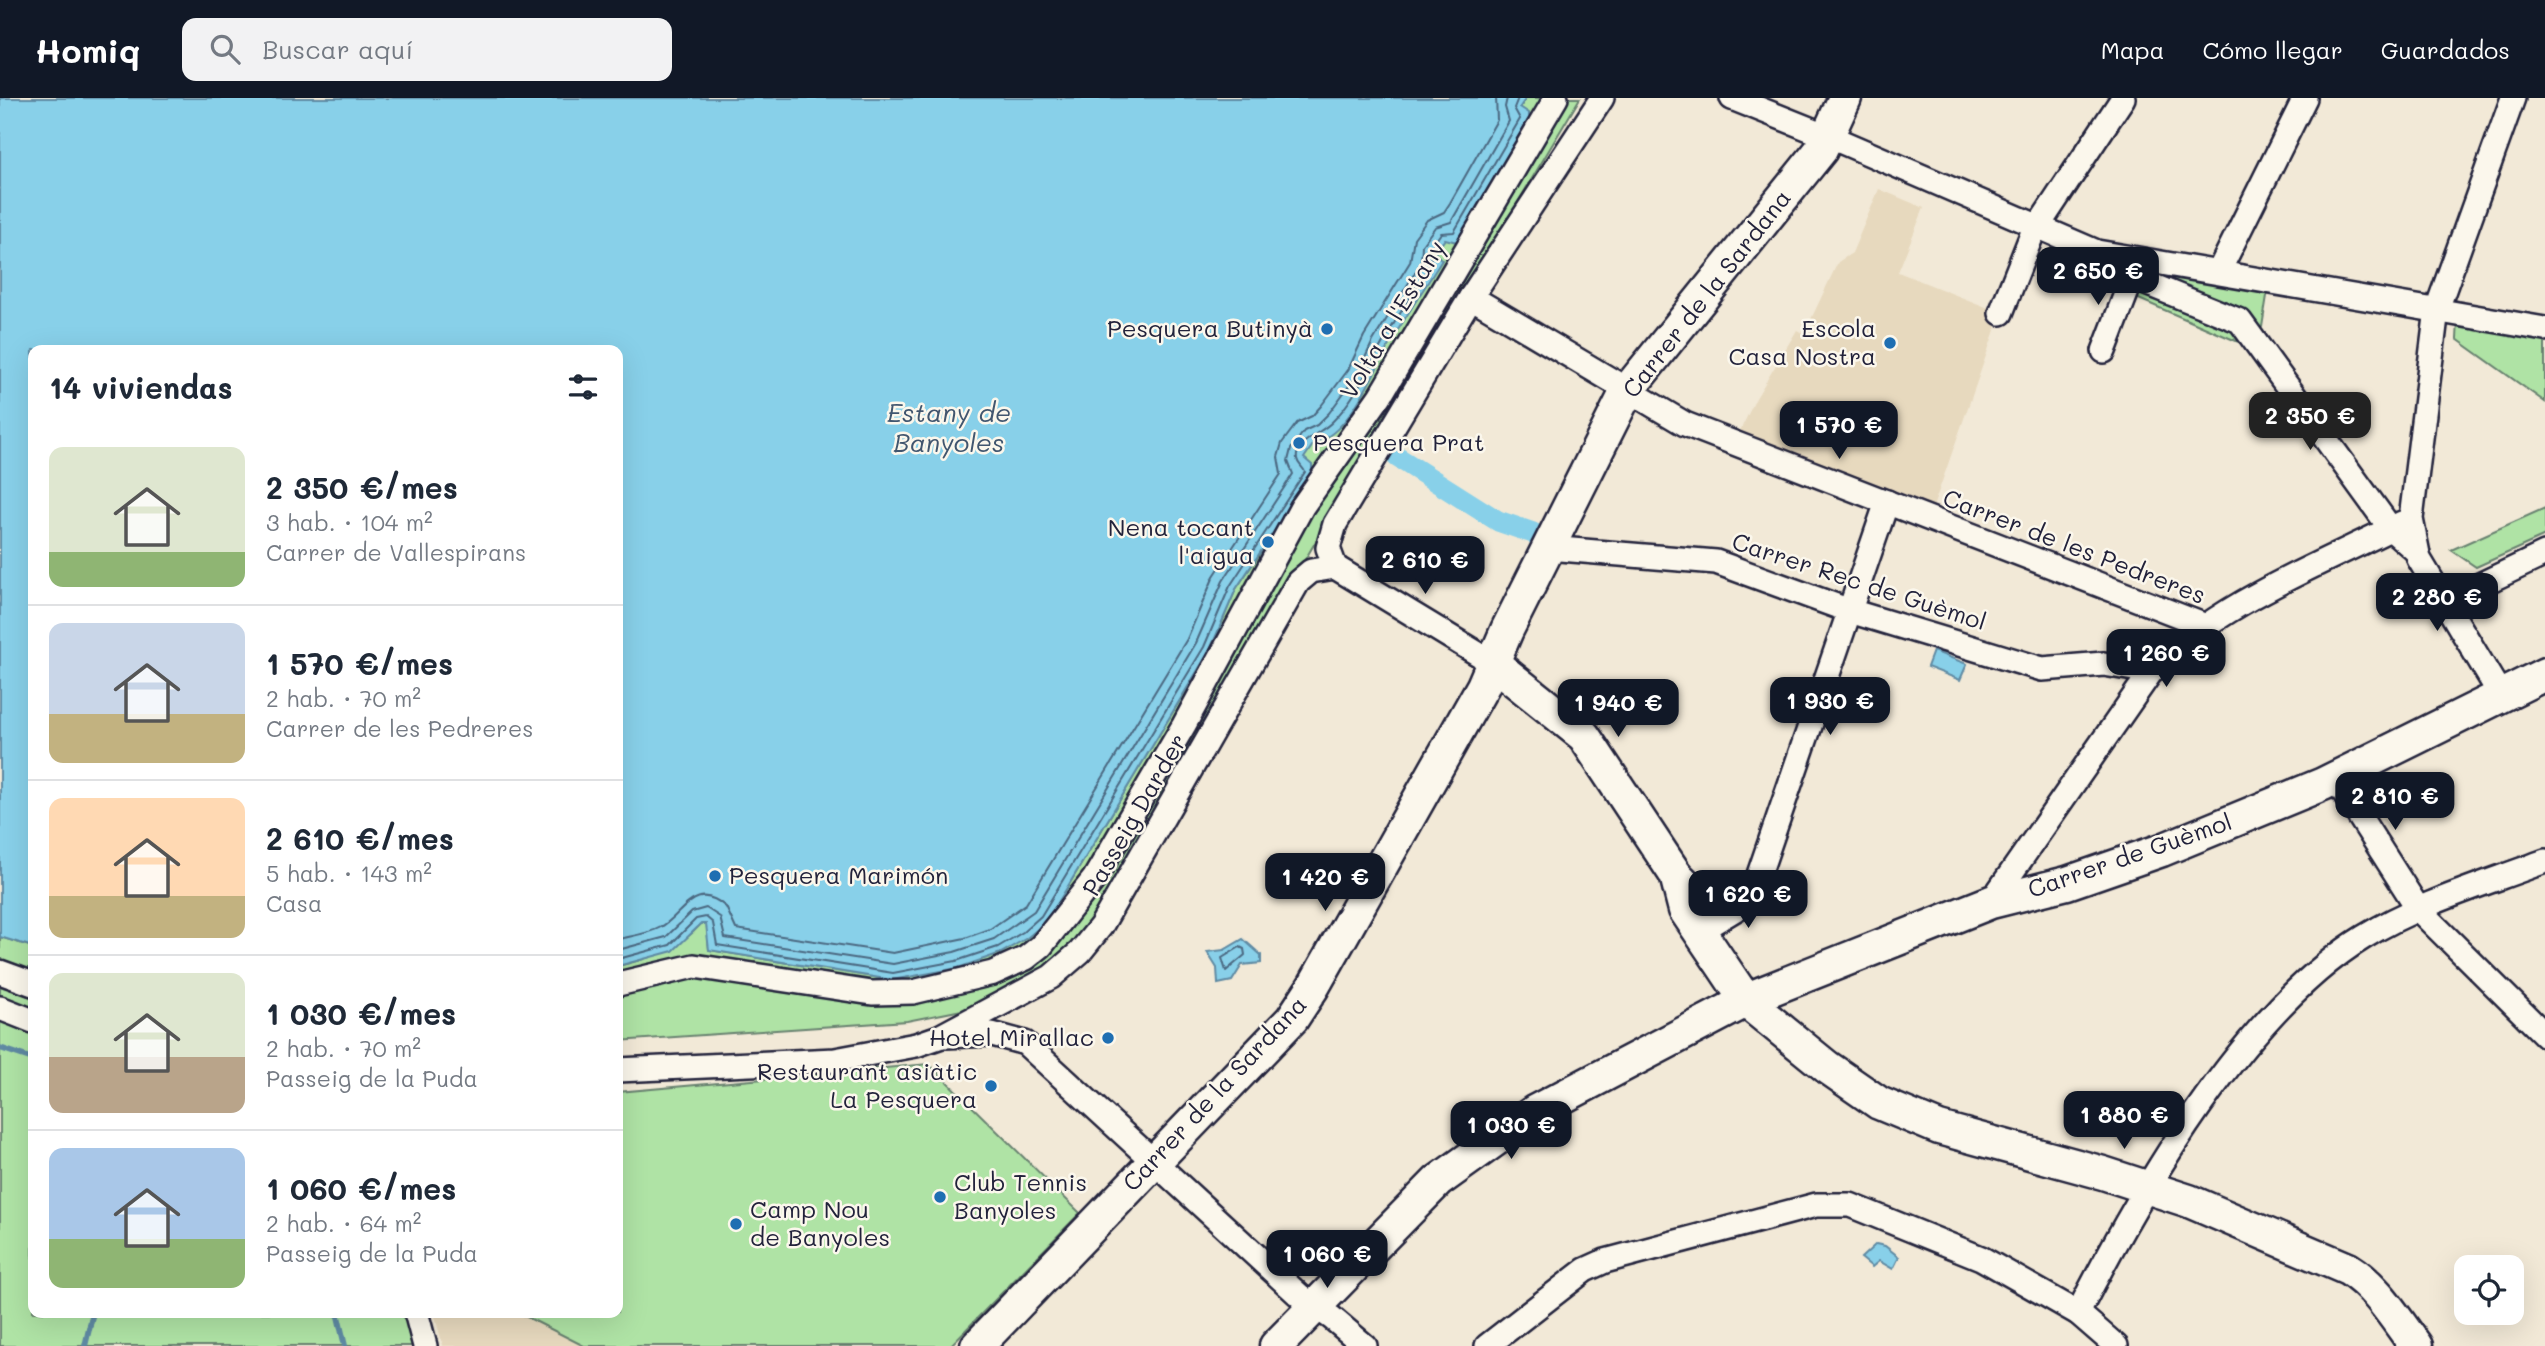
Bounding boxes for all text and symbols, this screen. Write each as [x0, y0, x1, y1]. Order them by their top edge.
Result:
search box [182, 18, 672, 81]
text: Homiq [35, 28, 140, 71]
icon: search [206, 30, 244, 68]
text: Buscar aquí [262, 32, 413, 66]
text: Mapa [2101, 34, 2165, 65]
text: Cómo llegar [2203, 34, 2343, 65]
text: Guardados [2381, 34, 2510, 65]
street label: Carrer de la Sardana [1615, 183, 1797, 404]
street label: Volta a l'Estany [1332, 234, 1451, 404]
pin: 2 650 € [2033, 248, 2163, 307]
text: 2 650 € [2053, 255, 2143, 285]
place label: Pesquera Butinyà [1107, 312, 1313, 343]
place label: Escola Casa Nostra [1728, 312, 1876, 371]
marker: Pesquera Butinyà [1319, 321, 1335, 337]
marker: Escola Casa Nostra [1882, 335, 1898, 351]
text: 14 viviendas [49, 367, 233, 407]
icon: filters [564, 368, 602, 406]
pin: 2 350 € [2245, 392, 2375, 452]
water label: Estany de Banyoles [887, 395, 1011, 459]
text: 2 350 € [2265, 400, 2355, 430]
pin: 1 570 € [1774, 402, 1904, 461]
text: 1 570 € [1796, 409, 1882, 439]
place label: Pesquera Prat [1313, 426, 1484, 457]
marker: Pesquera Prat [1291, 435, 1307, 451]
text: 2 350 €/mes [266, 467, 458, 507]
icon: home [105, 475, 189, 559]
street label: Carrer de les Pedreres [1939, 481, 2210, 610]
text: 3 hab. · 104 m² [266, 507, 433, 537]
place label: Nena tocant l'aigua [1108, 511, 1254, 570]
street label: Carrer Rec de Guèmol [1728, 525, 1991, 636]
marker: Nena tocant l'aigua [1260, 534, 1276, 550]
pin: 2 610 € [1360, 536, 1490, 596]
text: Carrer de Vallespirans [266, 537, 526, 567]
text: 2 610 € [1382, 544, 1468, 574]
pin: 2 280 € [2372, 574, 2502, 633]
text: 2 280 € [2392, 581, 2482, 611]
pin: 1 260 € [2101, 630, 2231, 689]
text: 1 260 € [2123, 637, 2209, 667]
text: 1 570 €/mes [266, 643, 453, 683]
icon: home [105, 651, 189, 735]
pin: 1 930 € [1765, 678, 1895, 737]
pin: 1 940 € [1553, 680, 1683, 739]
text: 2 hab. · 70 m² [266, 683, 421, 713]
text: 1 930 € [1786, 685, 1874, 715]
text: 1 940 € [1574, 687, 1662, 717]
text: Carrer de les Pedreres [266, 713, 533, 743]
street label: Passeig Darder [1075, 728, 1193, 901]
pin: 2 810 € [2330, 772, 2460, 832]
text: 2 810 € [2351, 780, 2439, 810]
street label: Carrer de Guèmol [2023, 805, 2236, 904]
text: 2 610 €/mes [266, 818, 454, 858]
icon: home [105, 826, 189, 910]
pin: 1 420 € [1260, 854, 1390, 913]
text: 5 hab. · 143 m² [266, 858, 432, 888]
place label: Pesquera Marimón [729, 859, 948, 890]
text: 1 420 € [1281, 861, 1369, 891]
marker: Pesquera Marimón [707, 868, 723, 884]
pin: 1 620 € [1683, 870, 1813, 930]
text: 1 620 € [1705, 878, 1791, 908]
text: Casa [266, 888, 322, 918]
street label: Carrer de la Sardana [1115, 989, 1313, 1197]
text: 1 030 €/mes [266, 993, 456, 1033]
icon: home [105, 1001, 189, 1085]
place label: Hotel Mirallac [929, 1021, 1094, 1052]
marker: Hotel Mirallac [1100, 1030, 1116, 1046]
text: 2 hab. · 70 m² [266, 1033, 421, 1063]
place label: Restaurant asiàtic La Pesquera [757, 1055, 977, 1114]
text: Passeig de la Puda [266, 1063, 478, 1093]
marker: Restaurant asiàtic La Pesquera [983, 1078, 999, 1094]
pin: 1 880 € [2059, 1091, 2189, 1151]
text: 1 880 € [2080, 1099, 2168, 1129]
pin: 1 030 € [1446, 1102, 1576, 1161]
text: 1 030 € [1467, 1109, 1555, 1139]
place label: Club Tennis Banyoles [954, 1166, 1087, 1225]
text: 1 060 €/mes [266, 1168, 456, 1208]
icon: home [105, 1176, 189, 1260]
marker: Club Tennis Banyoles [932, 1189, 948, 1205]
place label: Camp Nou de Banyoles [750, 1193, 890, 1252]
text: 2 hab. · 64 m² [266, 1208, 421, 1238]
marker: Camp Nou de Banyoles [728, 1216, 744, 1232]
pin: 1 060 € [1262, 1230, 1392, 1290]
text: Passeig de la Puda [266, 1238, 478, 1268]
text: 1 060 € [1283, 1238, 1371, 1268]
map controls [2454, 1255, 2524, 1325]
button: locate [2454, 1255, 2524, 1325]

